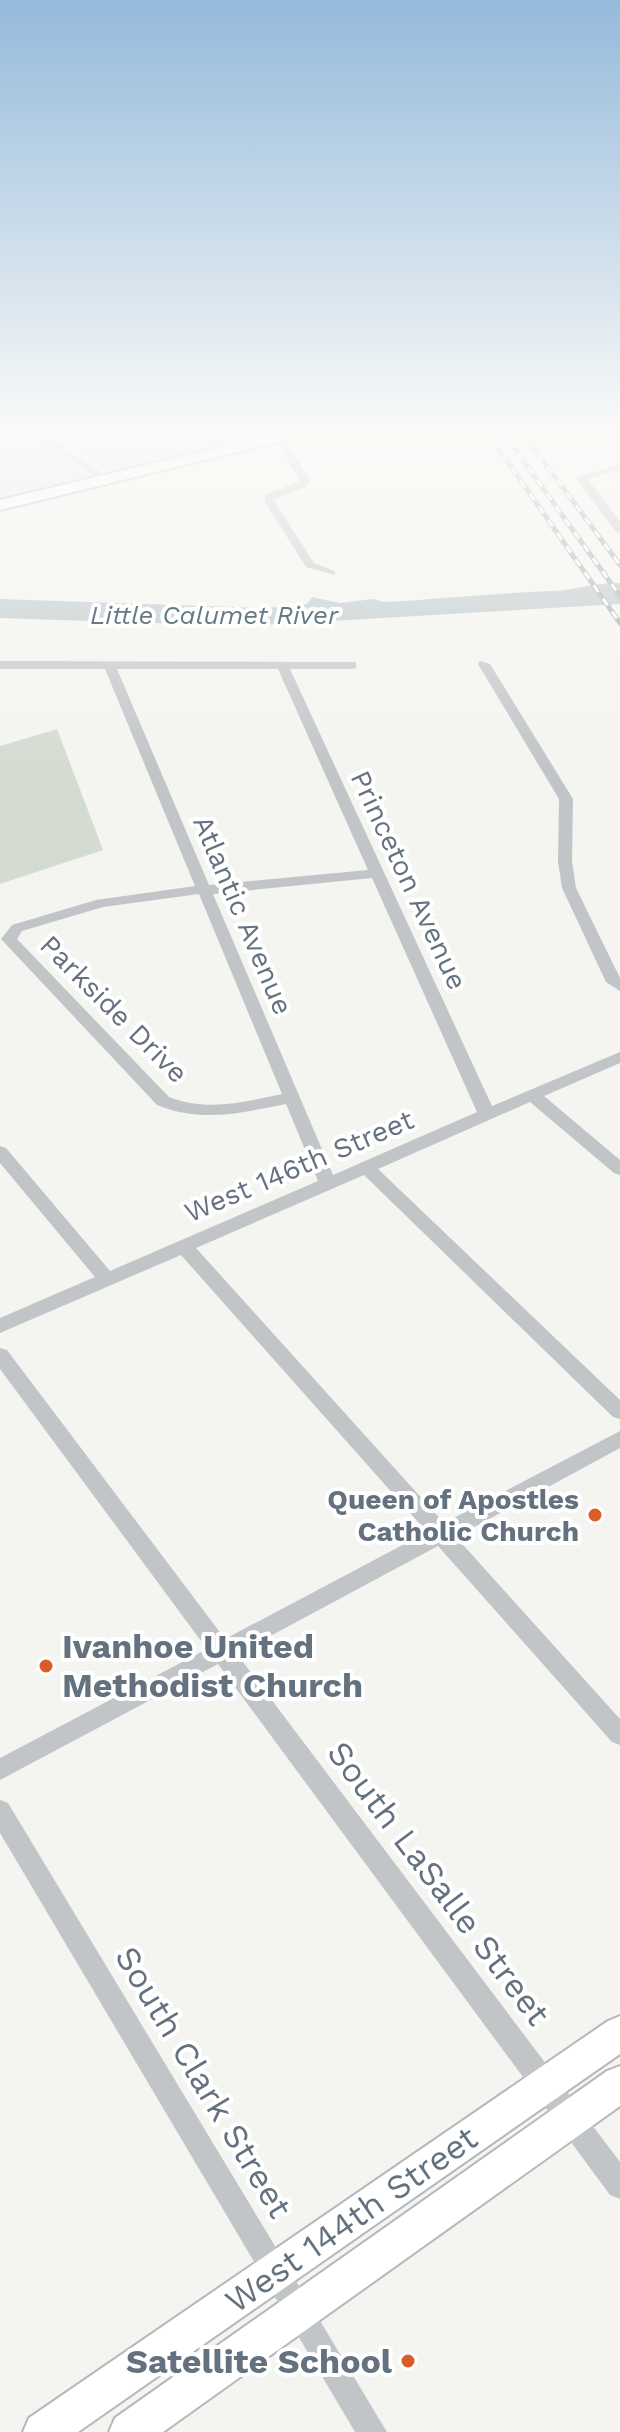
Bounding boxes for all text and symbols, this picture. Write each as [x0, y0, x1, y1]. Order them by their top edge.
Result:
water label: Little Calumet River [90, 600, 339, 630]
street label: Princeton Avenue [344, 765, 474, 995]
street label: Atlantic Avenue [186, 810, 300, 1020]
street label: Parkside Drive [33, 928, 195, 1090]
street label: West 146th Street [180, 1103, 419, 1229]
place label: Queen of Apostles Catholic Church [327, 1483, 579, 1548]
marker: Queen of Apostles Catholic Church [586, 1506, 604, 1524]
place label: Ivanhoe United Methodist Church [62, 1626, 363, 1705]
marker: Ivanhoe United Methodist Church [37, 1657, 55, 1675]
street label: South LaSalle Street [319, 1733, 559, 2033]
street label: South Clark Street [107, 1939, 301, 2225]
street label: West 144th Street [217, 2117, 485, 2321]
place label: Satellite School [126, 2341, 393, 2381]
marker: Satellite School [399, 2352, 417, 2370]

